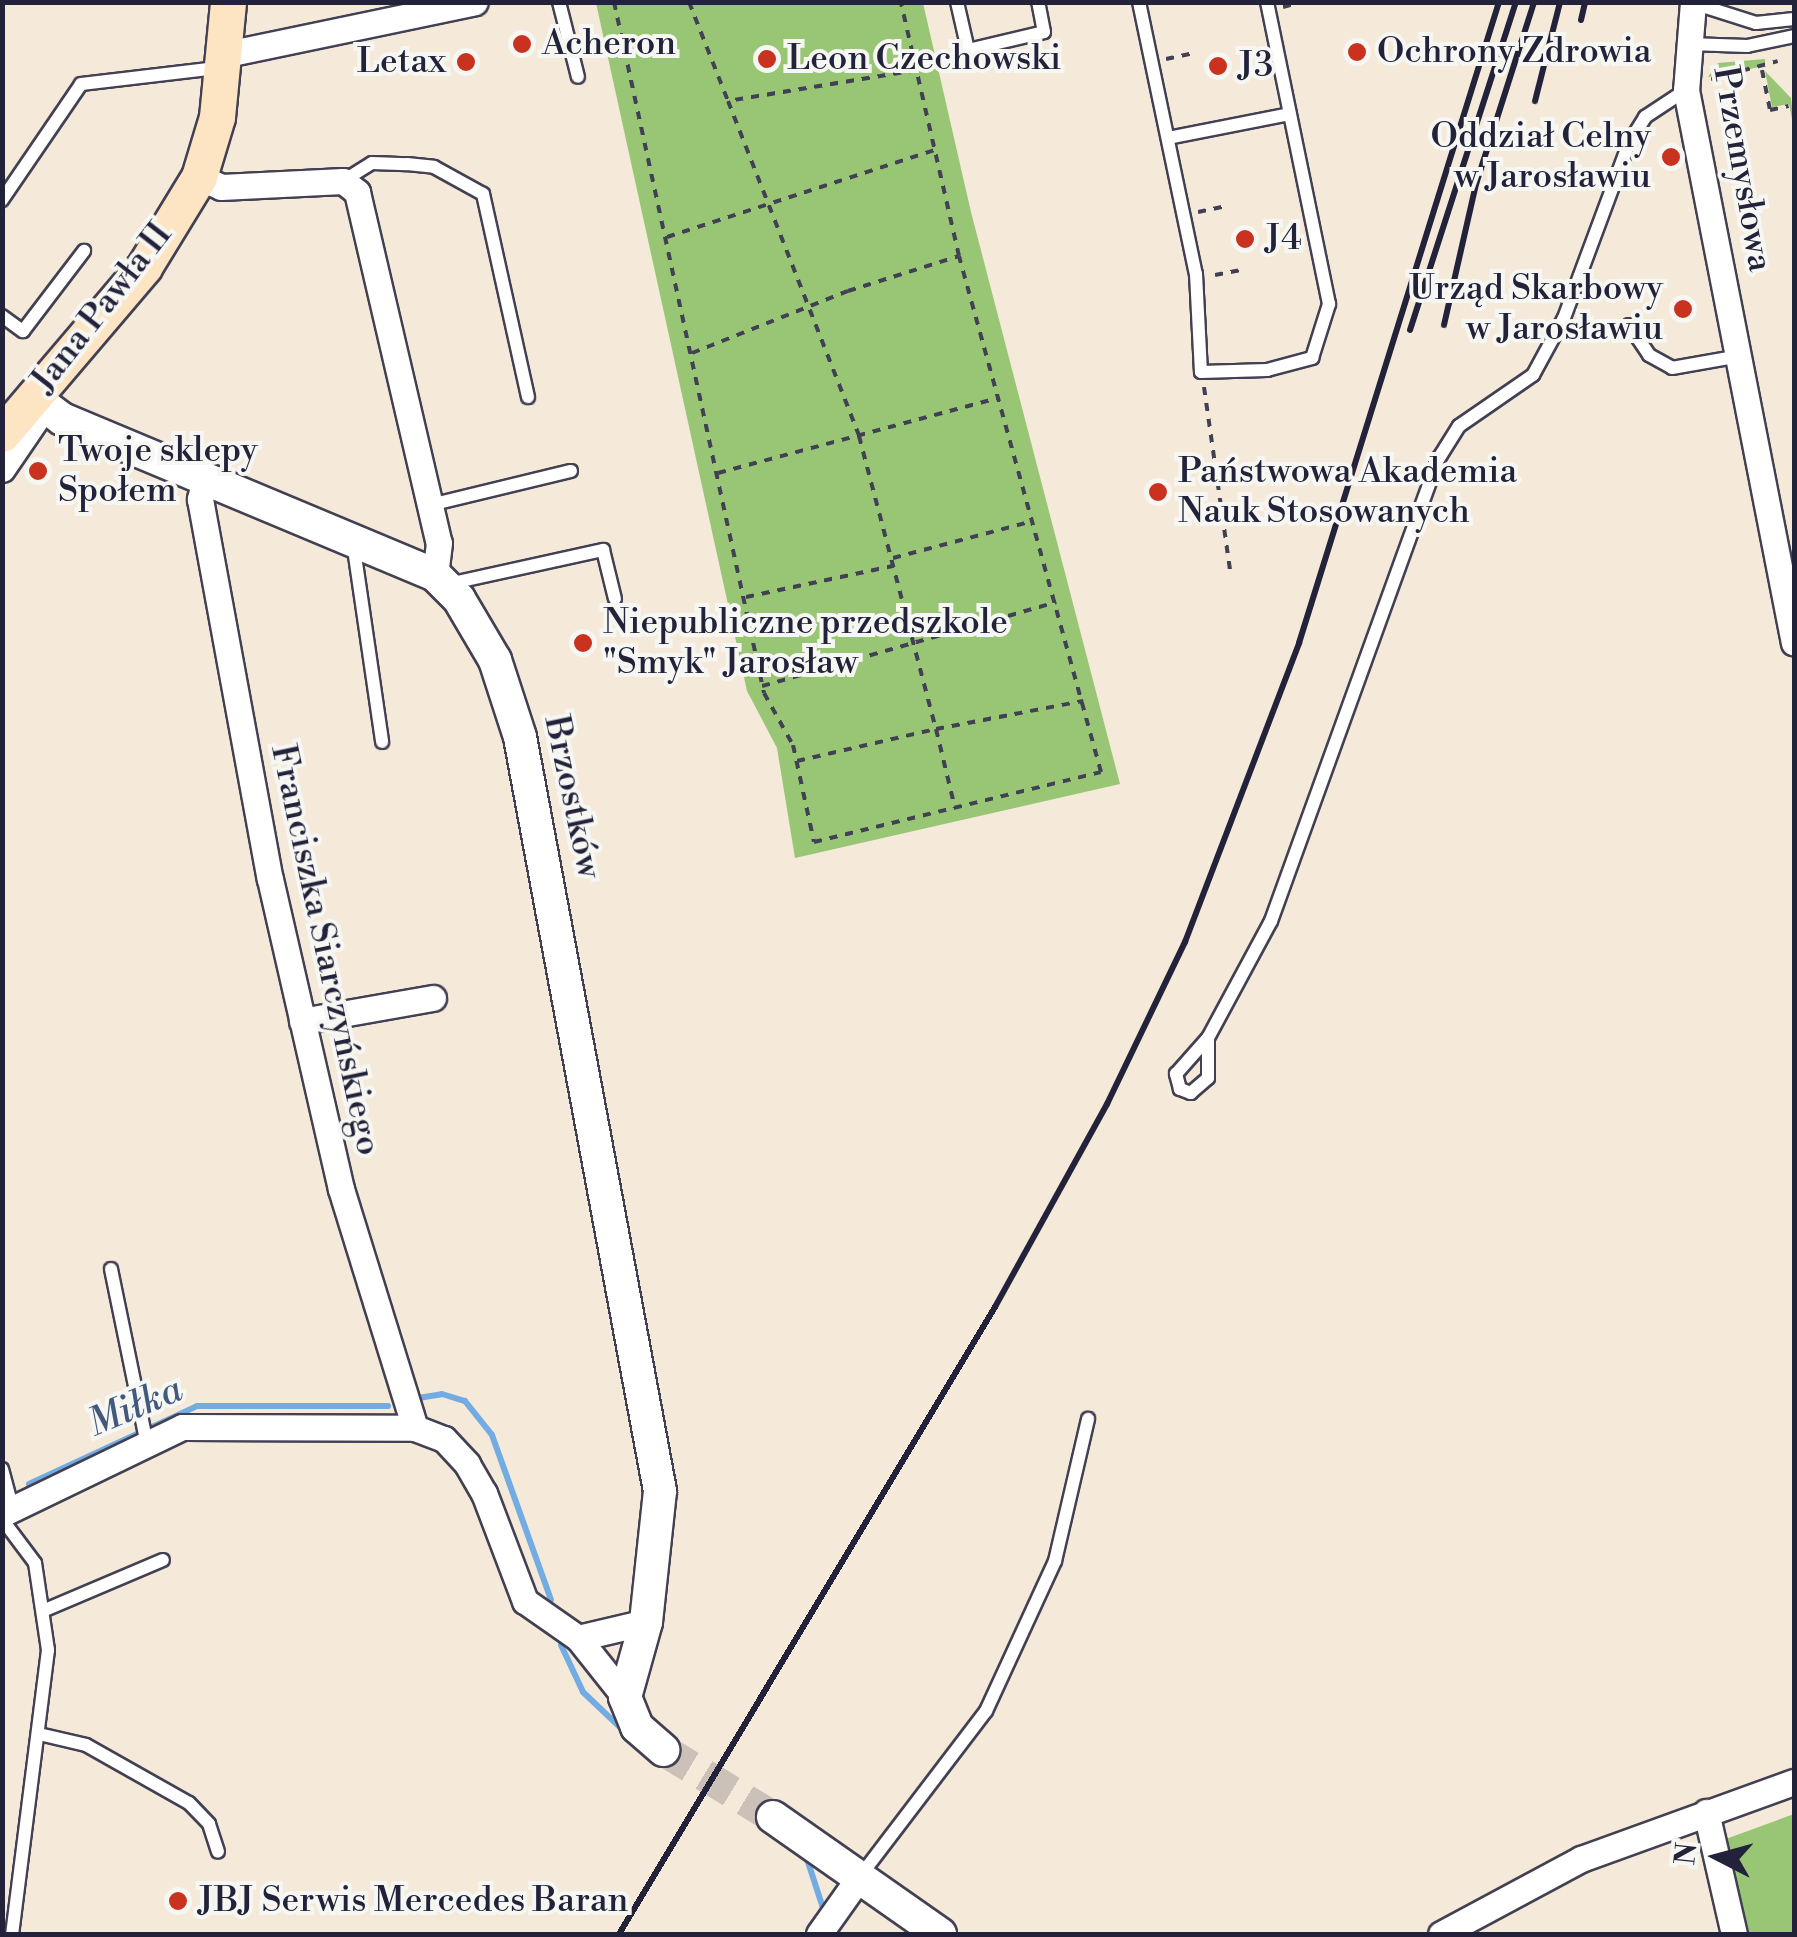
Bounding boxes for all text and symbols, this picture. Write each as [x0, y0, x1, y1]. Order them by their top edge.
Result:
place label: Acheron [542, 23, 676, 65]
place label: Ochrony Zdrowia [1377, 31, 1652, 73]
marker: Acheron [511, 33, 533, 55]
place label: Leon Czechowski [787, 38, 1061, 80]
place label: Letax [357, 41, 446, 83]
marker: Ochrony Zdrowia [1346, 41, 1368, 63]
place label: J3 [1238, 45, 1273, 87]
marker: Leon Czechowski [756, 48, 778, 70]
marker: Letax [455, 51, 477, 73]
marker: J3 [1207, 55, 1229, 77]
street label: Przemysłowa [1703, 63, 1781, 275]
place label: Oddział Celny w Jarosławiu [1431, 116, 1651, 198]
marker: Oddział Celny w Jarosławiu [1660, 146, 1682, 168]
street label: Jana Pawła II [23, 215, 181, 401]
place label: J4 [1265, 218, 1302, 260]
marker: J4 [1234, 228, 1256, 250]
place label: Urząd Skarbowy w Jarosławiu [1409, 268, 1663, 350]
marker: Urząd Skarbowy w Jarosławiu [1672, 298, 1694, 320]
place label: Twoje sklepy Społem [58, 430, 258, 512]
place label: Państwowa Akademia Nauk Stosowanych [1178, 451, 1517, 533]
marker: Twoje sklepy Społem [27, 460, 49, 482]
marker: Państwowa Akademia Nauk Stosowanych [1147, 481, 1169, 503]
place label: Niepubliczne przedszkole "Smyk" Jarosław [603, 602, 1008, 684]
marker: Niepubliczne przedszkole "Smyk" Jarosław [572, 632, 594, 654]
street label: Brzostków [534, 712, 610, 882]
street label: Franciszka Siarczyńskiego [261, 741, 389, 1159]
water label: Miłka [81, 1367, 189, 1447]
north arrow [1667, 1807, 1767, 1907]
text: N [1668, 1841, 1705, 1867]
place label: JBJ Serwis Mercedes Baran [198, 1880, 628, 1922]
marker: JBJ Serwis Mercedes Baran [167, 1890, 189, 1912]

